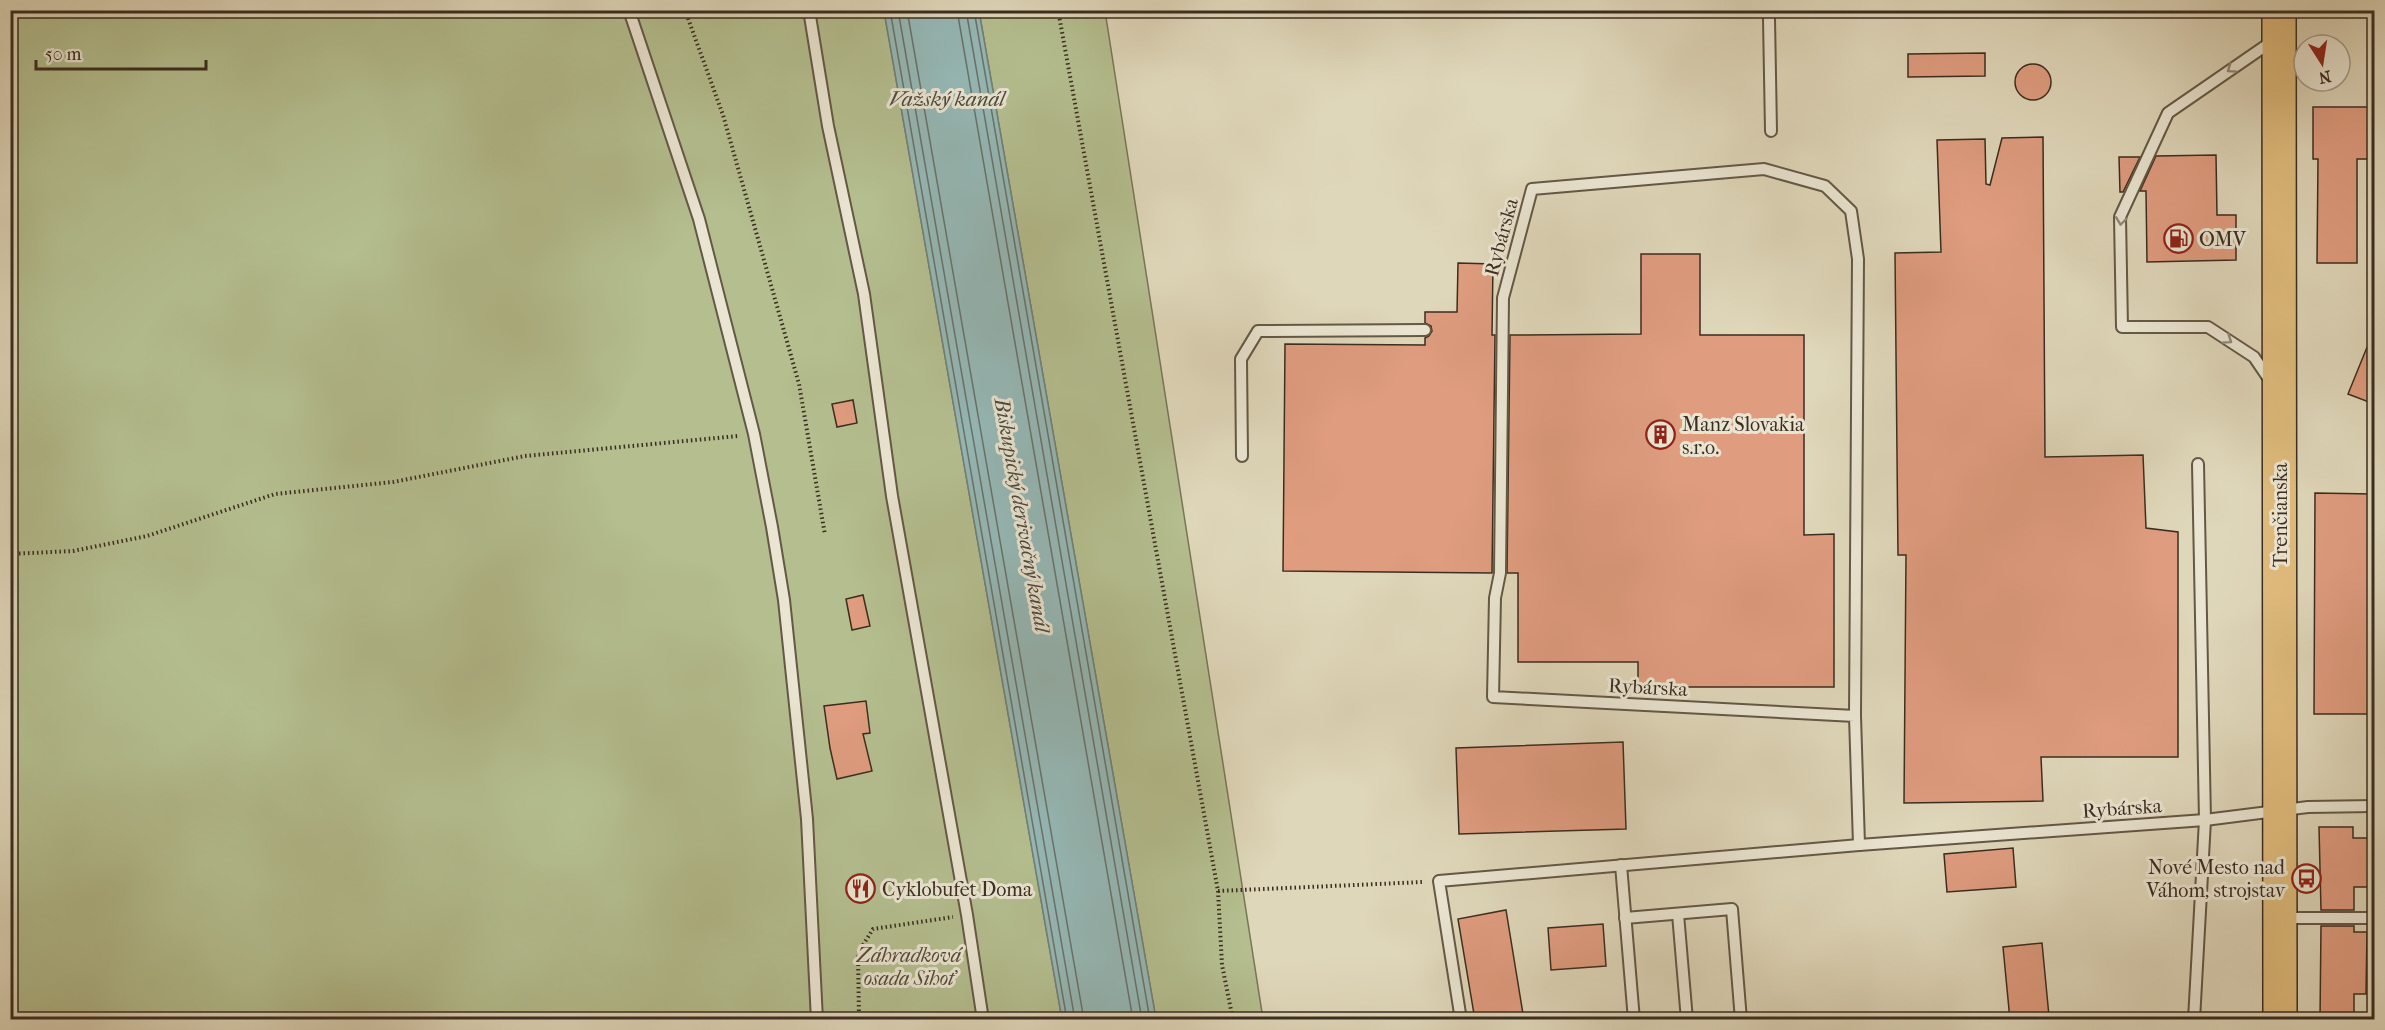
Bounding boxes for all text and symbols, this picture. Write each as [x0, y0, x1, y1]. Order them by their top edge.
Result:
scale bar [36, 33, 206, 71]
north arrow [2292, 33, 2352, 93]
text: 50 m [45, 44, 82, 65]
one-way arrow [2227, 62, 2238, 73]
text: N [2316, 67, 2333, 88]
water label: Važský kanál [889, 87, 1008, 111]
street label: Rybárska [1480, 195, 1523, 279]
one-way arrow [2116, 216, 2128, 226]
fuel station icon: OMV [2162, 223, 2194, 255]
place label: OMV [2199, 228, 2247, 251]
one-way arrow [2221, 333, 2232, 344]
water label: Biskupický derivačný kanál [989, 395, 1055, 637]
place label: Manz Slovakia s.r.o. [1682, 413, 1805, 459]
building icon: Manz Slovakia s.r.o. [1645, 419, 1677, 451]
street label: Trenčianska [2269, 462, 2292, 567]
street label: Rybárska [1608, 674, 1689, 701]
street label: Rybárska [2082, 794, 2163, 823]
place label: Nové Mesto nad Váhom, strojstav [2145, 856, 2286, 902]
bus stop icon: Nové Mesto nad Váhom, strojstav [2290, 862, 2322, 894]
restaurant icon: Cyklobufet Doma [845, 873, 877, 905]
place label: Cyklobufet Doma [882, 878, 1033, 901]
park label: Záhradková osada Sihoť [855, 944, 964, 990]

